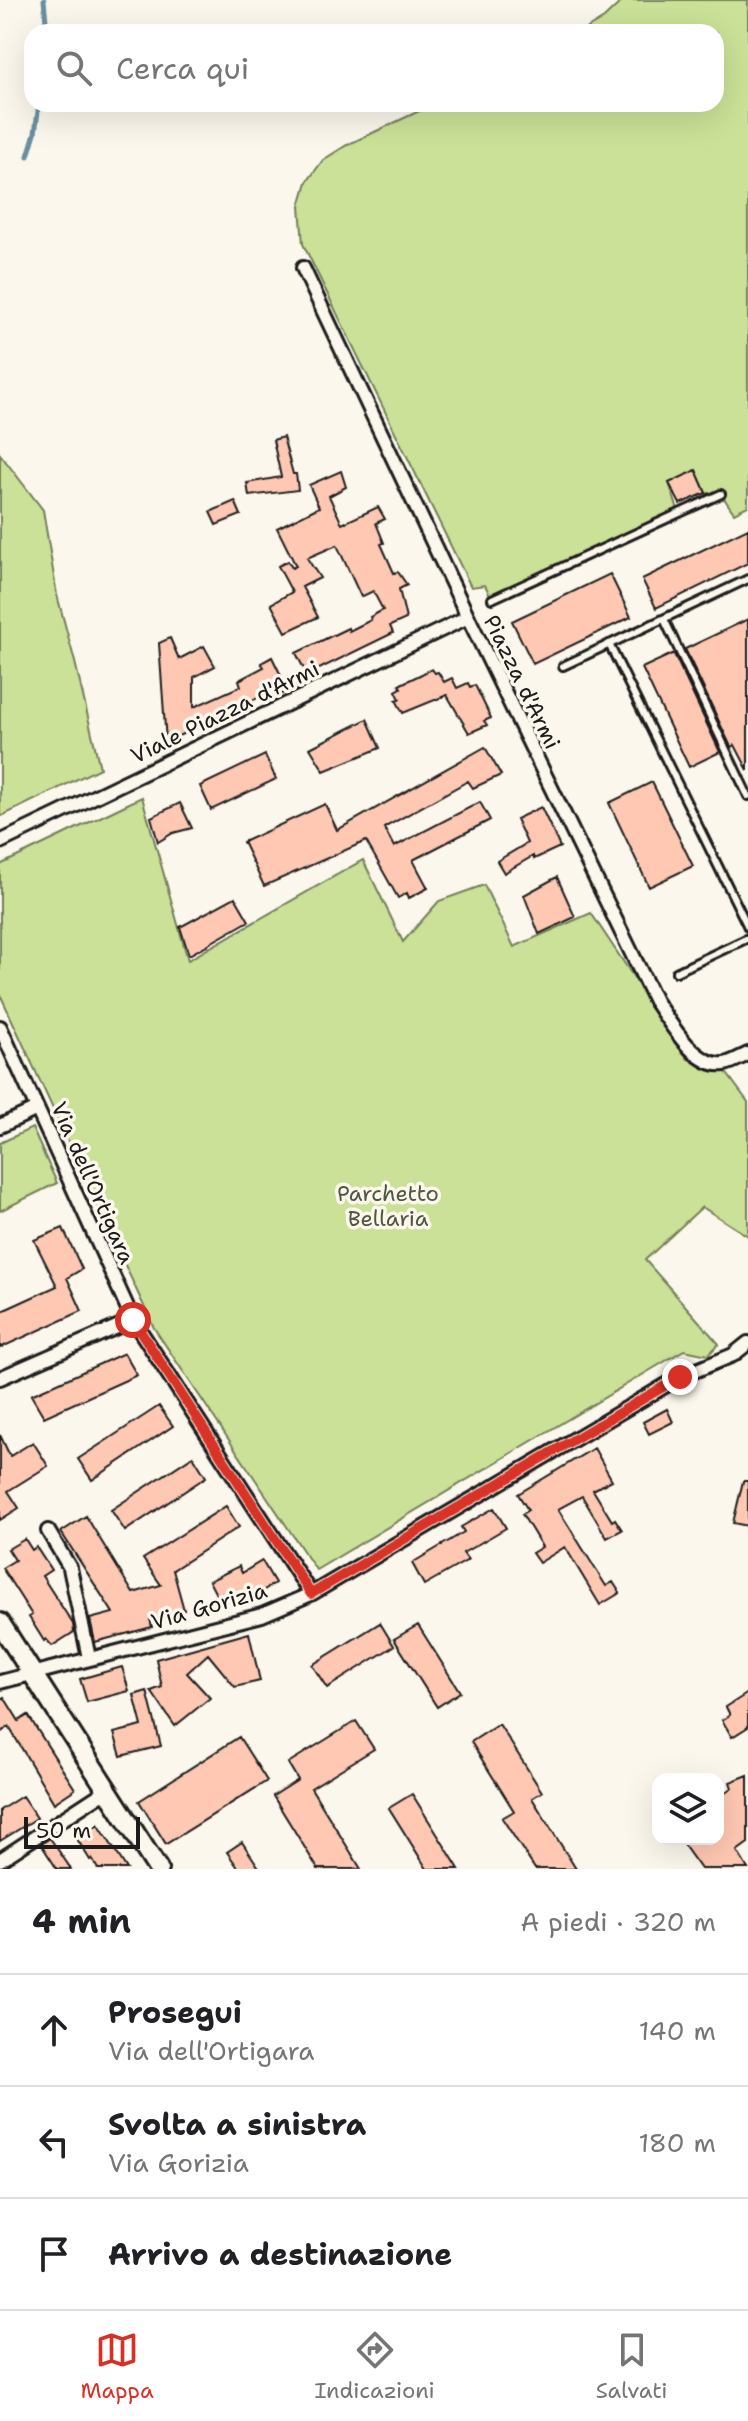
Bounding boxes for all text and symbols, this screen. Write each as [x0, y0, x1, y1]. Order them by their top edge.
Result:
search box [24, 24, 724, 112]
icon: search [52, 46, 96, 90]
text: Cerca qui [116, 48, 249, 89]
street label: Piazza d'Armi [477, 610, 567, 754]
street label: Viale Piazza d'Armi [126, 654, 324, 770]
street label: Via dell'Ortigara [44, 1097, 142, 1269]
park label: Parchetto Bellaria [337, 1179, 439, 1233]
route start [115, 1302, 151, 1338]
route end [662, 1359, 698, 1395]
street label: Via Gorizia [148, 1576, 271, 1636]
map controls [652, 1773, 724, 1845]
button: layers [652, 1773, 724, 1845]
scale bar [24, 1813, 140, 1849]
text: 50 m [36, 1816, 91, 1845]
text: 4 min [32, 1898, 131, 1944]
text: A piedi · 320 m [520, 1904, 716, 1939]
text: Prosegui [108, 1992, 242, 2033]
icon: ahead [32, 2008, 76, 2052]
text: 140 m [639, 2013, 716, 2048]
text: Via dell'Ortigara [108, 2033, 314, 2068]
text: Svolta a sinistra [108, 2104, 366, 2145]
icon: left [32, 2120, 76, 2164]
text: 180 m [638, 2125, 716, 2160]
text: Via Gorizia [108, 2145, 249, 2180]
icon: arrive [32, 2232, 76, 2276]
text: Arrivo a destinazione [108, 2234, 452, 2275]
tab: Mappa [80, 2328, 154, 2405]
tab: Indicazioni [315, 2328, 435, 2405]
tab: Salvati [596, 2328, 668, 2405]

